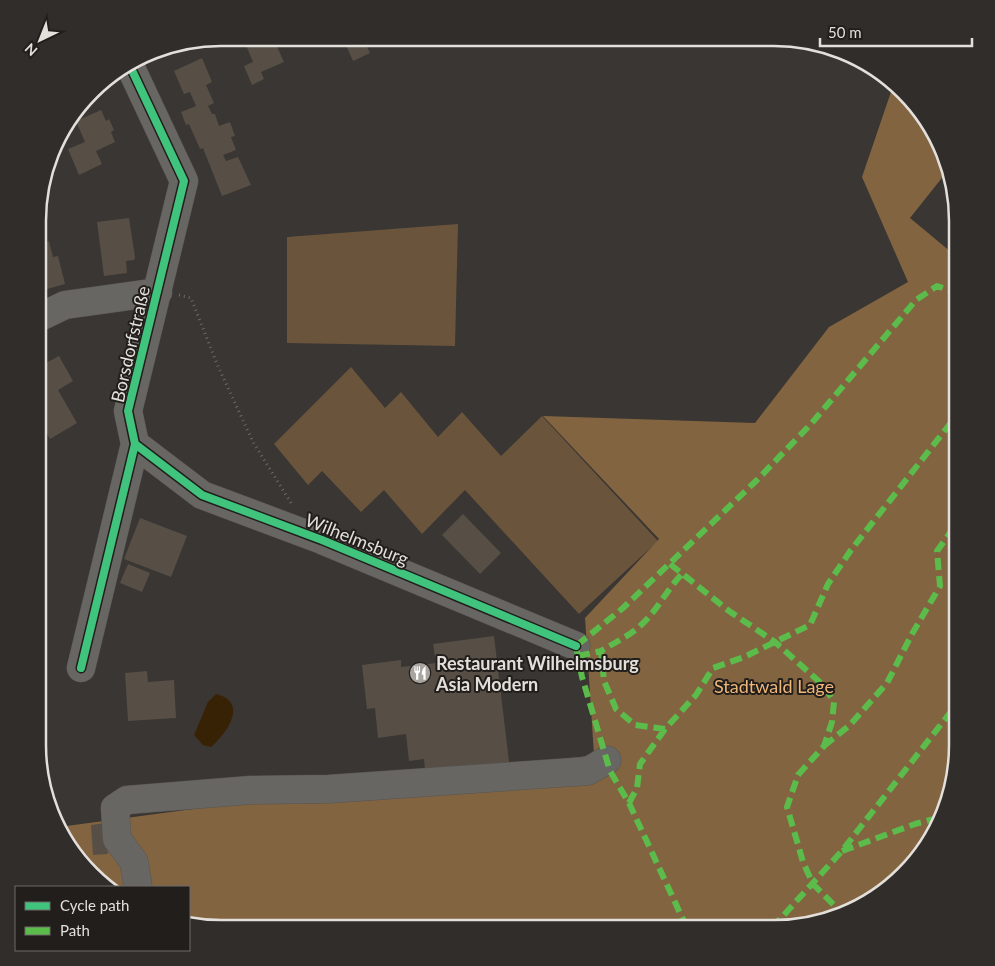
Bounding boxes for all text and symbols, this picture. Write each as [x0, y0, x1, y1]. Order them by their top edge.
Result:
north arrow [15, 15, 65, 65]
scale bar [820, 15, 972, 47]
text: 50 m [828, 23, 862, 41]
text: N [21, 40, 41, 60]
street label: Borsdorfstraße [106, 284, 154, 404]
street label: Wilhelmsburg [302, 508, 412, 570]
place label: Restaurant Wilhelmsburg Asia Modern [435, 652, 639, 695]
restaurant icon: Restaurant Wilhelmsburg Asia Modern [408, 661, 432, 685]
park label: Stadtwald Lage [714, 675, 834, 697]
legend [15, 886, 190, 951]
text: Cycle path [60, 896, 129, 914]
text: Path [60, 921, 90, 939]

